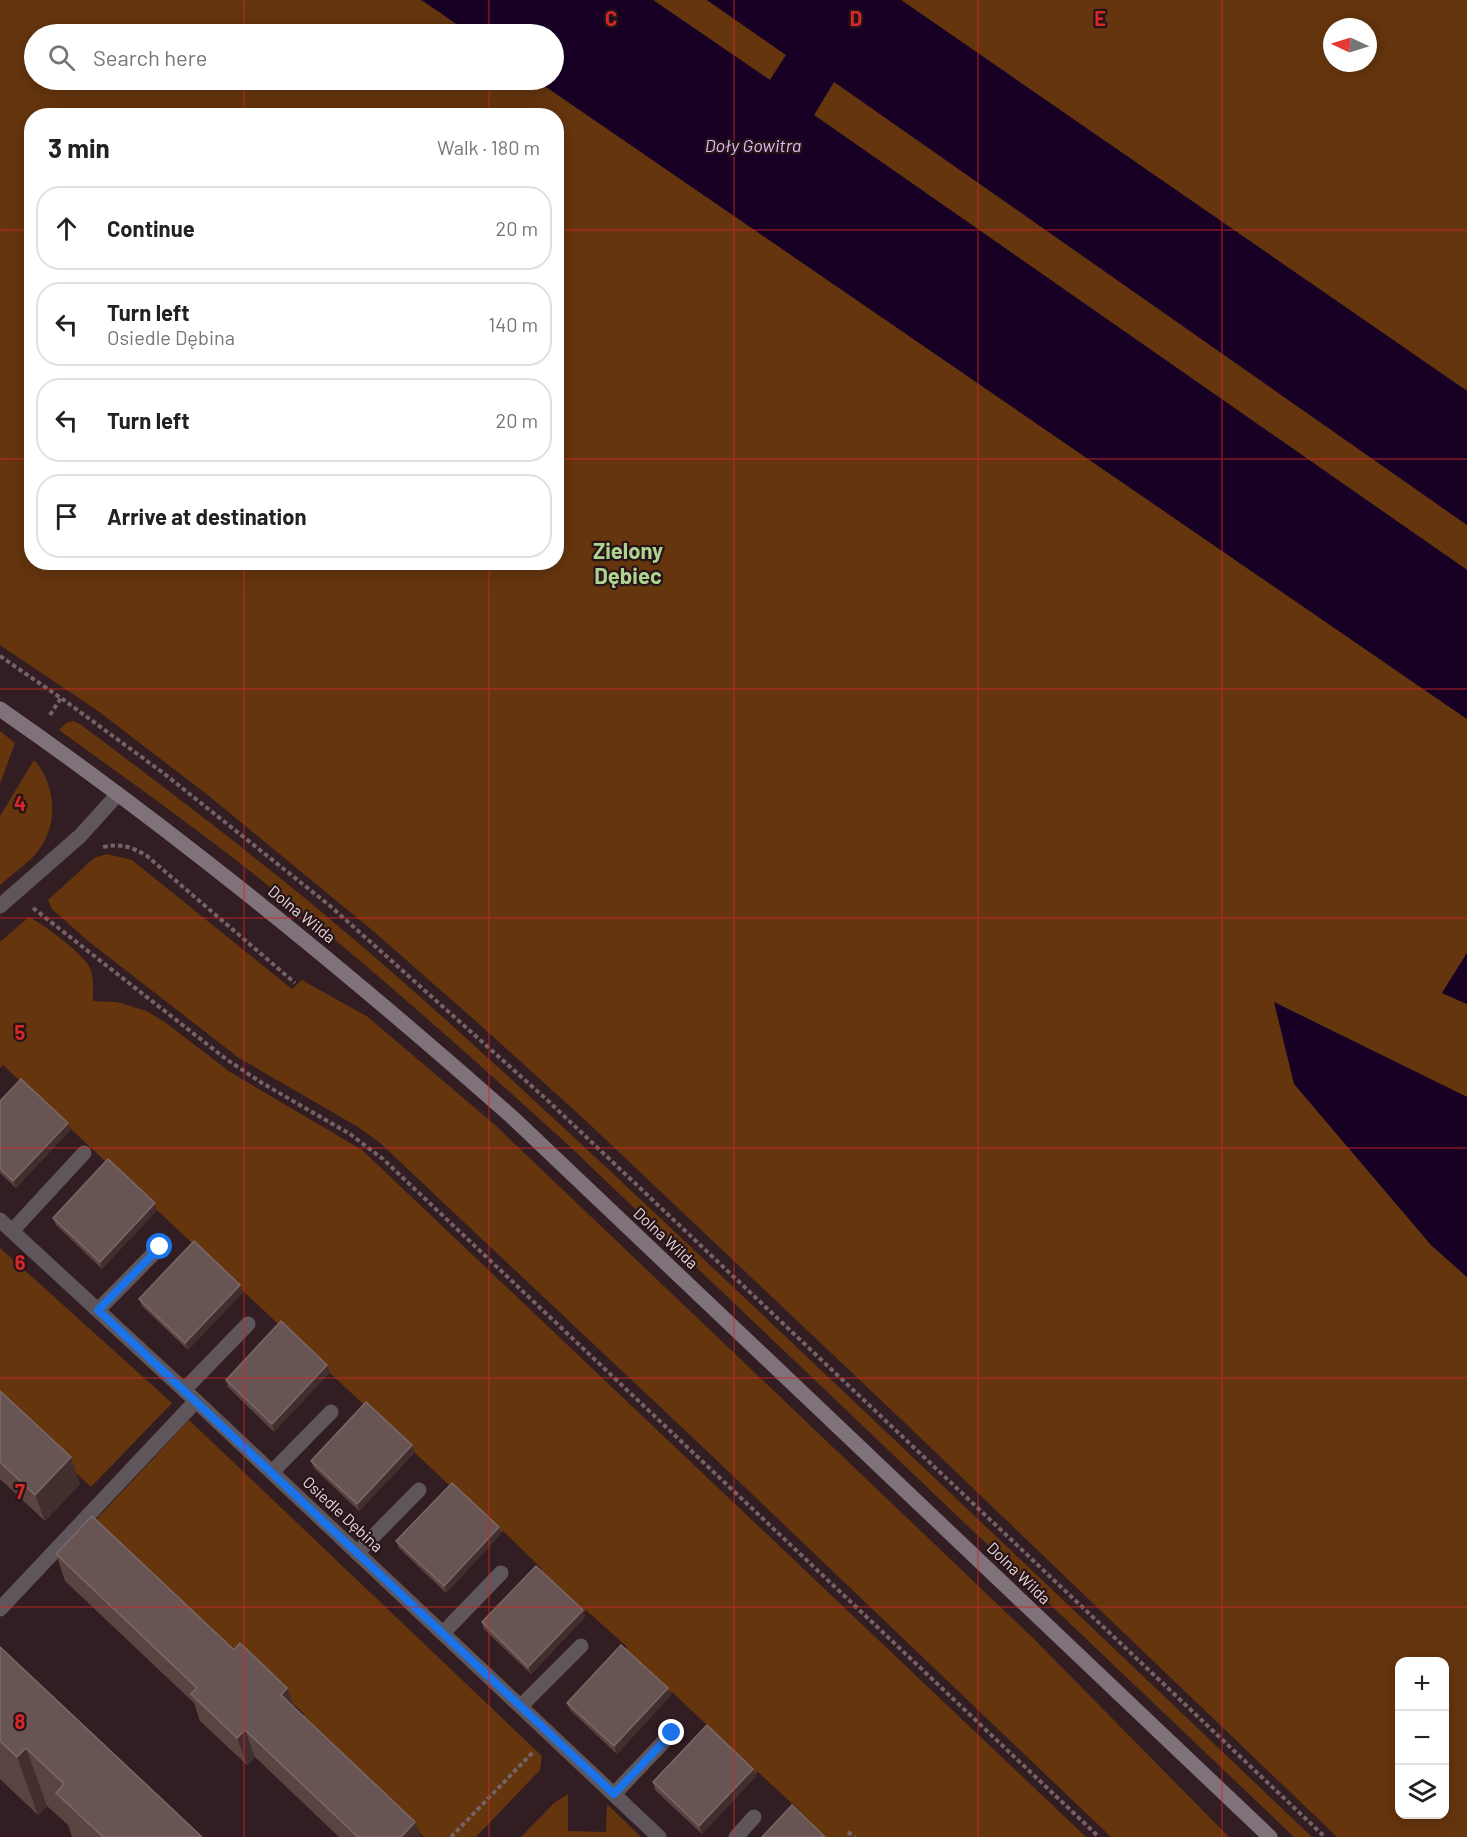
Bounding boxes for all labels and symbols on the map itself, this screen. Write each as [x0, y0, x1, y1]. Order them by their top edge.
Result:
text: C [605, 6, 617, 30]
text: D [850, 6, 862, 30]
text: E [1094, 6, 1106, 30]
north arrow [1323, 18, 1377, 72]
water label: Doły Gowitra [705, 134, 801, 156]
district label: Zielony Dębiec [593, 537, 663, 588]
text: 4 [14, 791, 26, 815]
street label: Dolna Wilda [265, 881, 340, 946]
text: 5 [15, 1020, 26, 1044]
street label: Dolna Wilda [630, 1203, 702, 1272]
route start [146, 1233, 172, 1259]
text: 6 [15, 1250, 26, 1274]
street label: Osiedle Dębina [299, 1472, 387, 1556]
text: 7 [15, 1479, 25, 1503]
street label: Dolna Wilda [984, 1538, 1055, 1608]
text: 8 [15, 1709, 26, 1733]
route end [658, 1719, 684, 1745]

